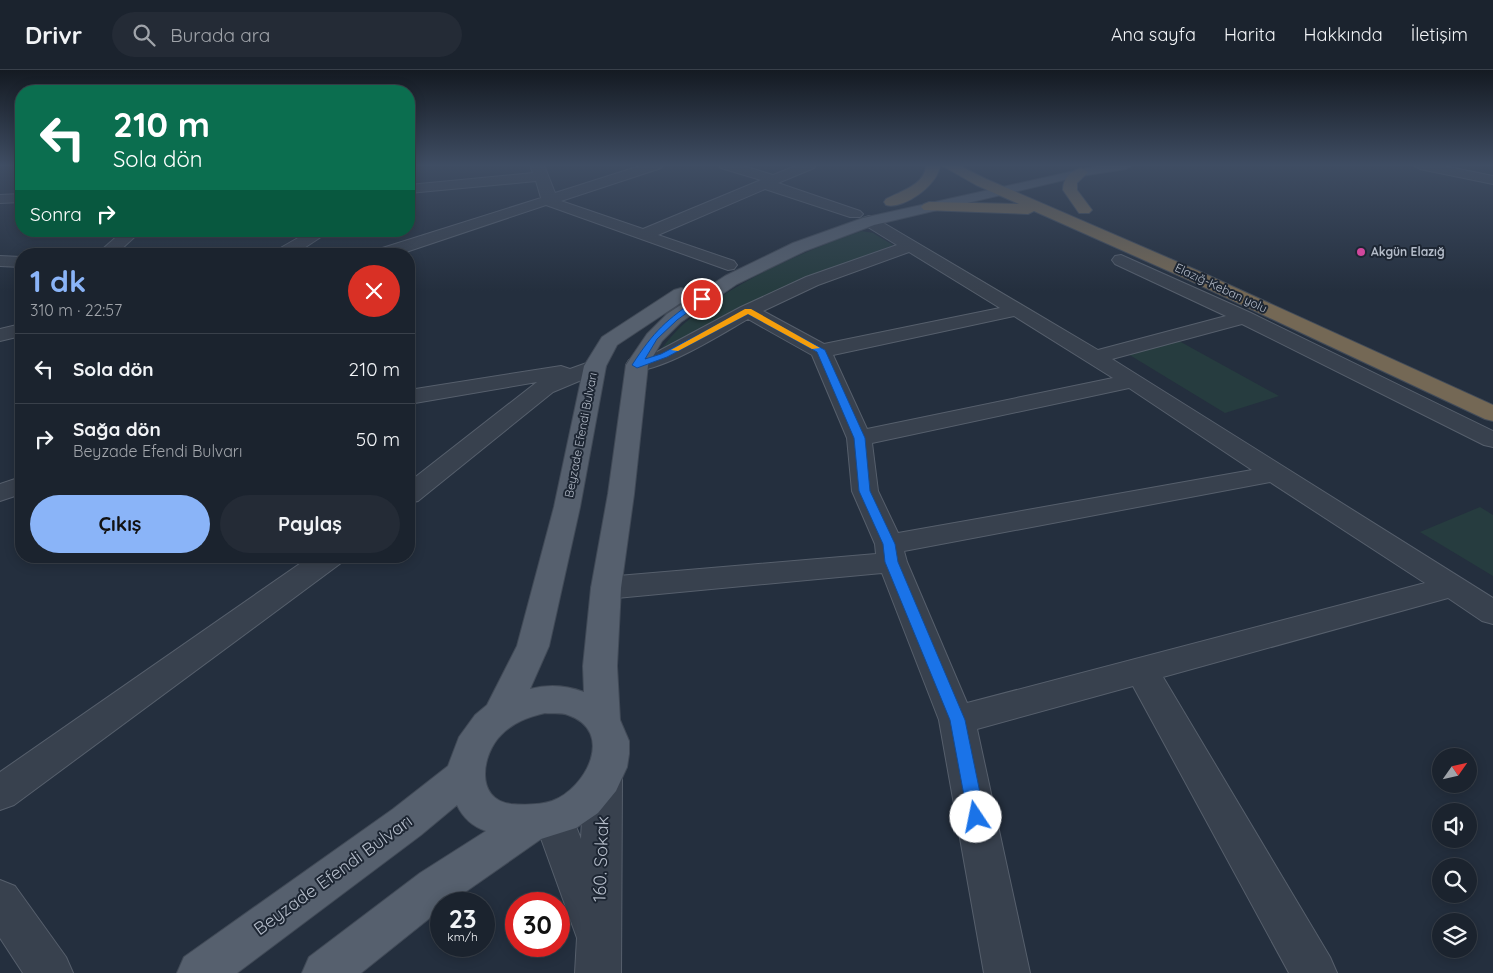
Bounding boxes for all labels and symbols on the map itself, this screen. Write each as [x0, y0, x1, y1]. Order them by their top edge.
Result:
place label: Akgün Elazığ [1371, 244, 1445, 259]
marker: Akgün Elazığ [1355, 246, 1367, 258]
street label: Elazığ-Keban yolu [1173, 260, 1270, 316]
pin [681, 278, 723, 320]
street label: Beyzade Efendi Bulvarı [561, 371, 600, 499]
north arrow [1432, 748, 1478, 792]
position arrow [949, 790, 1001, 842]
street label: Beyzade Efendi Bulvarı [249, 809, 417, 940]
street label: 160. Sokak [588, 815, 613, 903]
speed limit sign: 30 [505, 892, 570, 957]

